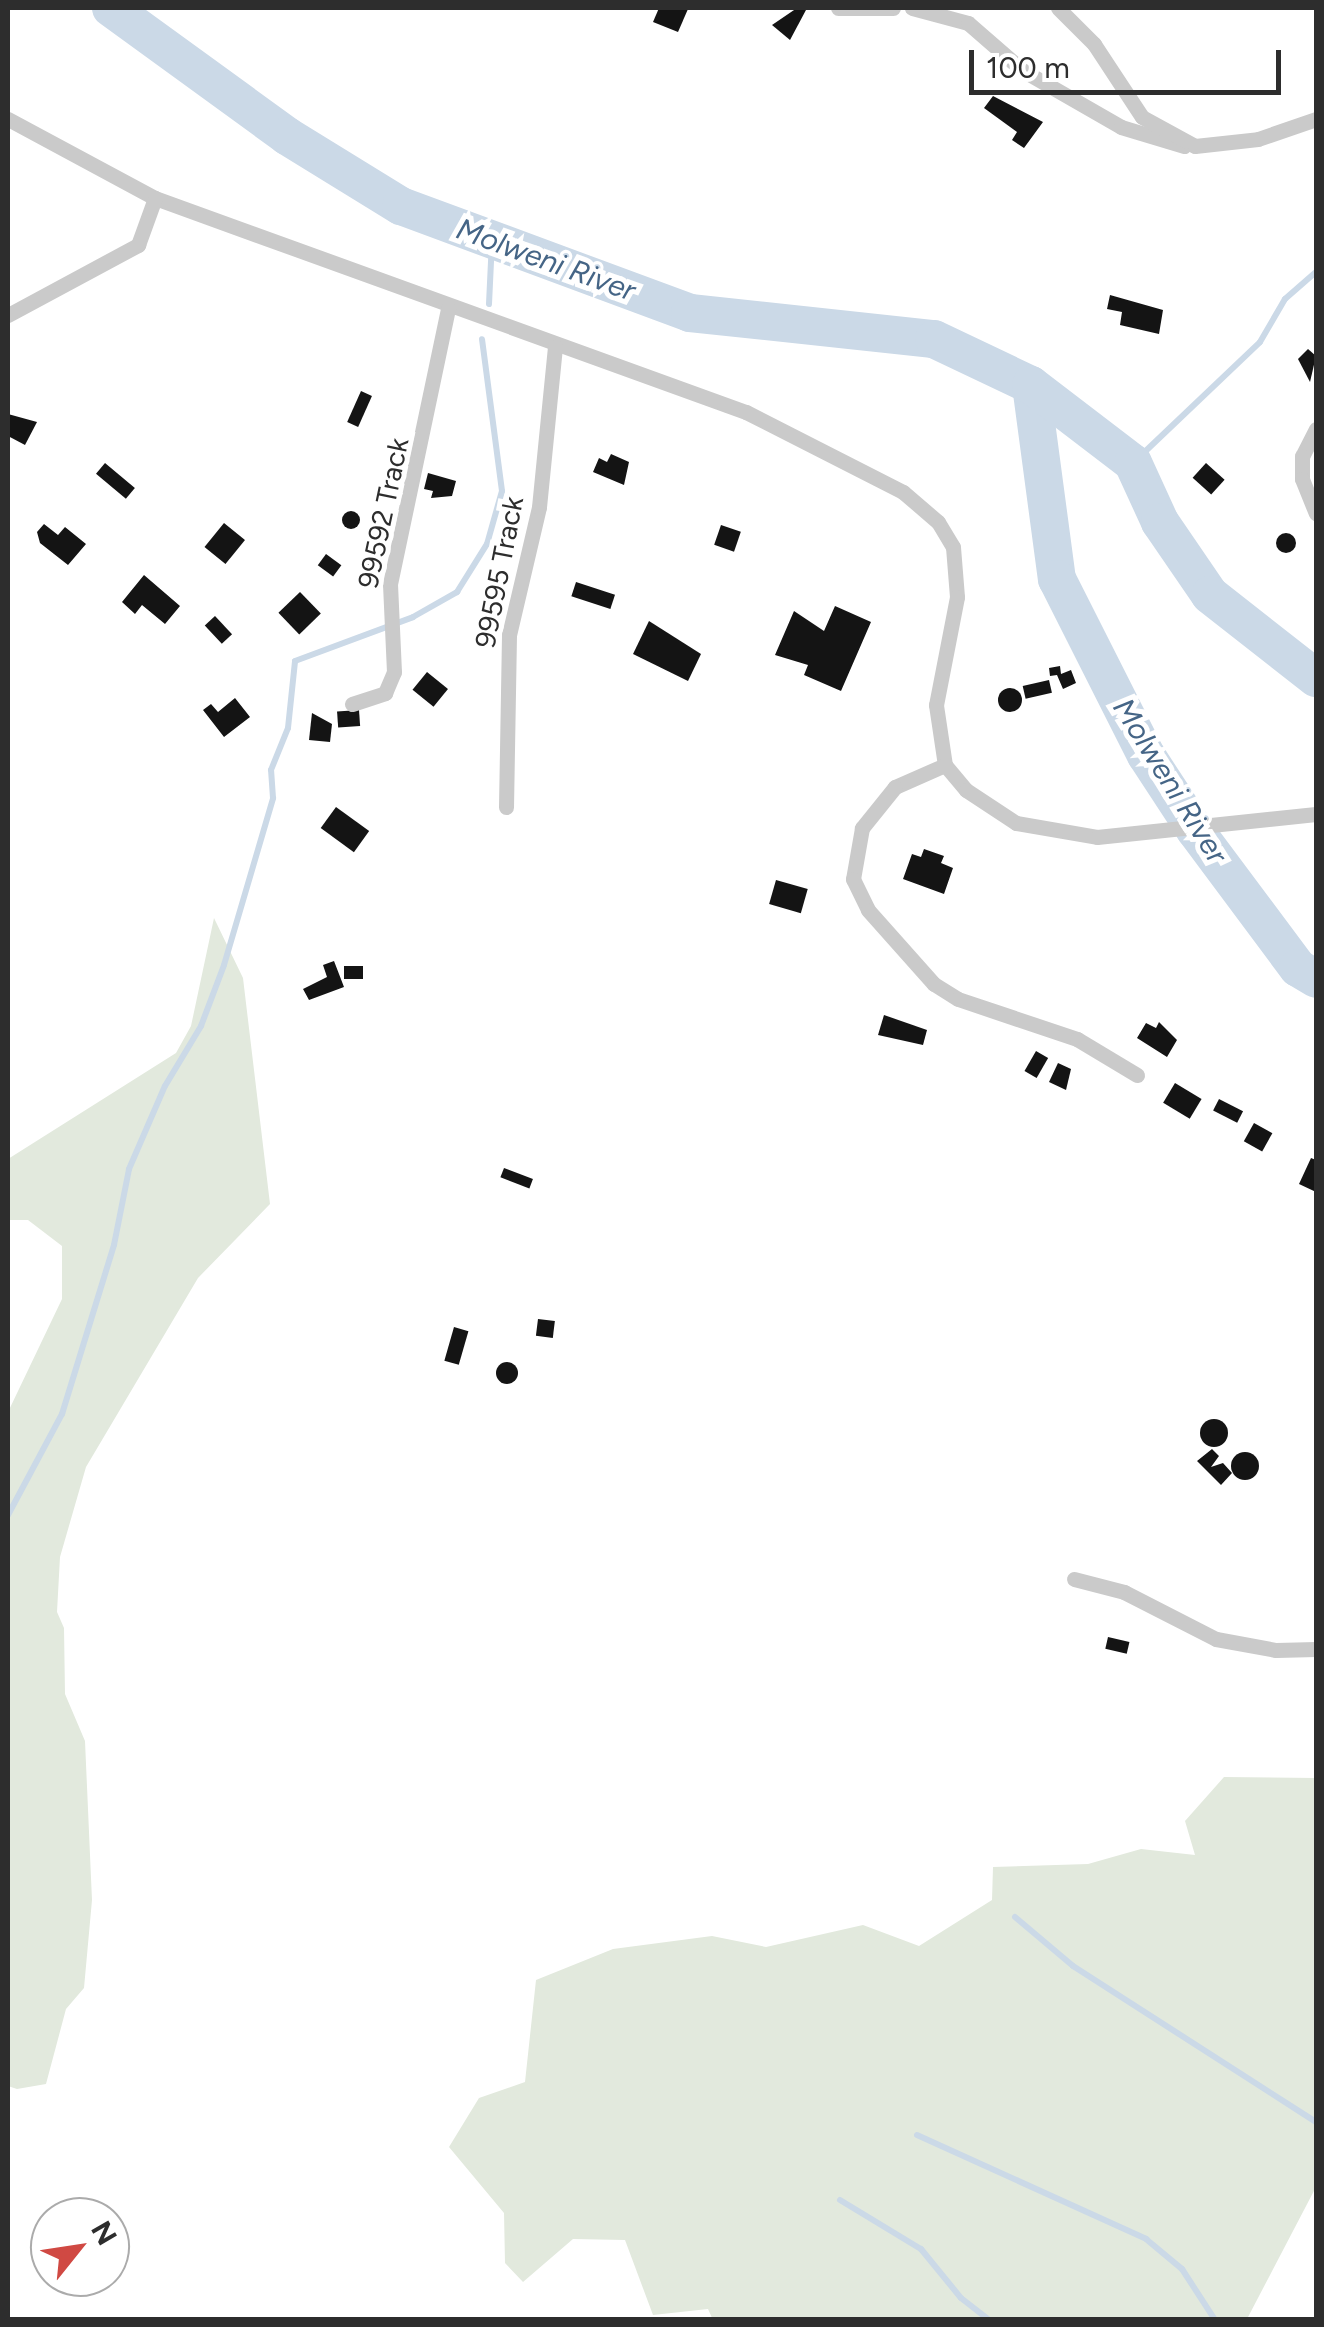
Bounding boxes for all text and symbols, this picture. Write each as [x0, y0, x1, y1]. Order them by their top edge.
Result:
scale bar [974, 30, 1286, 92]
text: 100 m [986, 49, 1070, 86]
water label: Molweni River [452, 211, 640, 309]
street label: 99592 Track [351, 435, 415, 591]
street label: 99595 Track [468, 494, 530, 650]
water label: Molweni River [1105, 692, 1235, 870]
north arrow [30, 2197, 130, 2297]
text: N [84, 2215, 124, 2251]

